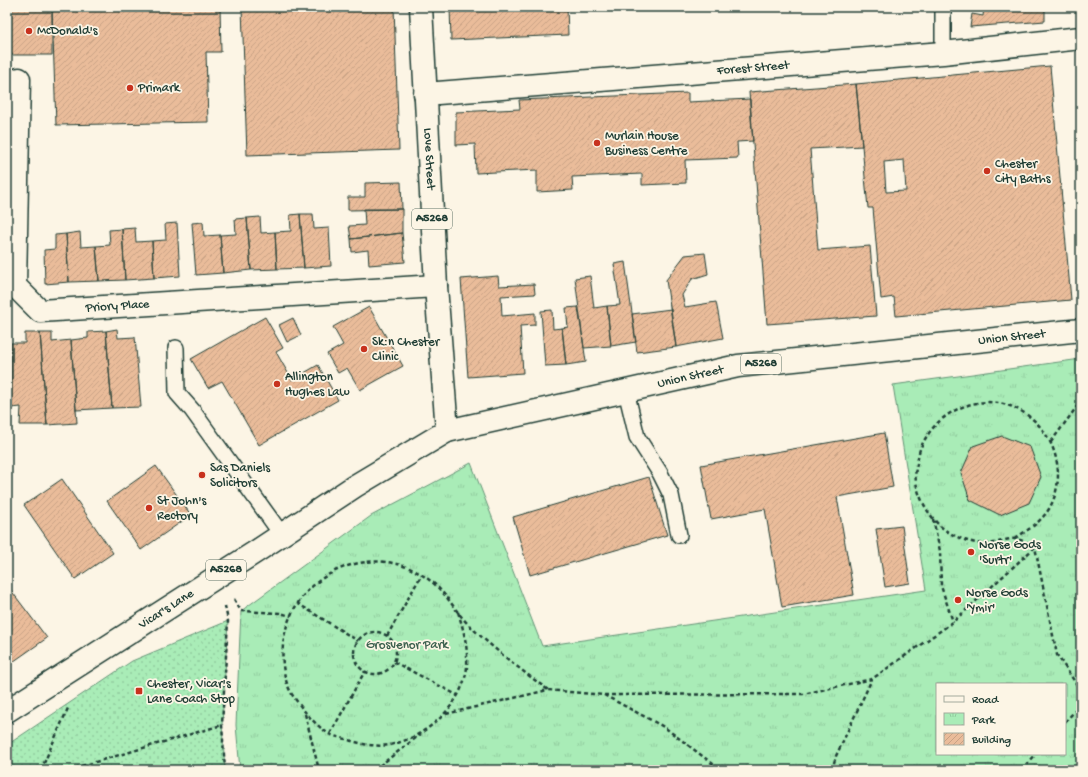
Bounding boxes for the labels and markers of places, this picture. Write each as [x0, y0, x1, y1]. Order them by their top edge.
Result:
place label: McDonald's [37, 24, 99, 39]
marker: McDonald's [24, 26, 34, 36]
place label: Primark [137, 81, 181, 96]
marker: Primark [125, 83, 135, 93]
place label: Murlain House Business Centre [604, 129, 688, 159]
marker: Murlain House Business Centre [592, 138, 602, 148]
place label: Chester City Baths [995, 157, 1052, 187]
marker: Chester City Baths [982, 166, 992, 176]
place label: Sk:n Chester Clinic [372, 335, 441, 365]
marker: Sk:n Chester Clinic [359, 344, 369, 354]
place label: Allington Hughes Law [285, 370, 350, 400]
marker: Allington Hughes Law [272, 379, 282, 389]
place label: Sas Daniels Solicitors [210, 461, 271, 491]
marker: Sas Daniels Solicitors [197, 470, 207, 480]
place label: St John's Rectory [157, 494, 208, 524]
marker: St John's Rectory [144, 503, 154, 513]
place label: Norse Gods 'Surtr' [979, 538, 1042, 568]
marker: Norse Gods 'Surtr' [966, 547, 976, 557]
place label: Norse Gods 'Ymir' [966, 586, 1029, 616]
marker: Norse Gods 'Ymir' [953, 595, 963, 605]
place label: Chester, Vicar's Lane Coach Stop [147, 677, 236, 707]
marker: Chester, Vicar's Lane Coach Stop [134, 686, 144, 696]

